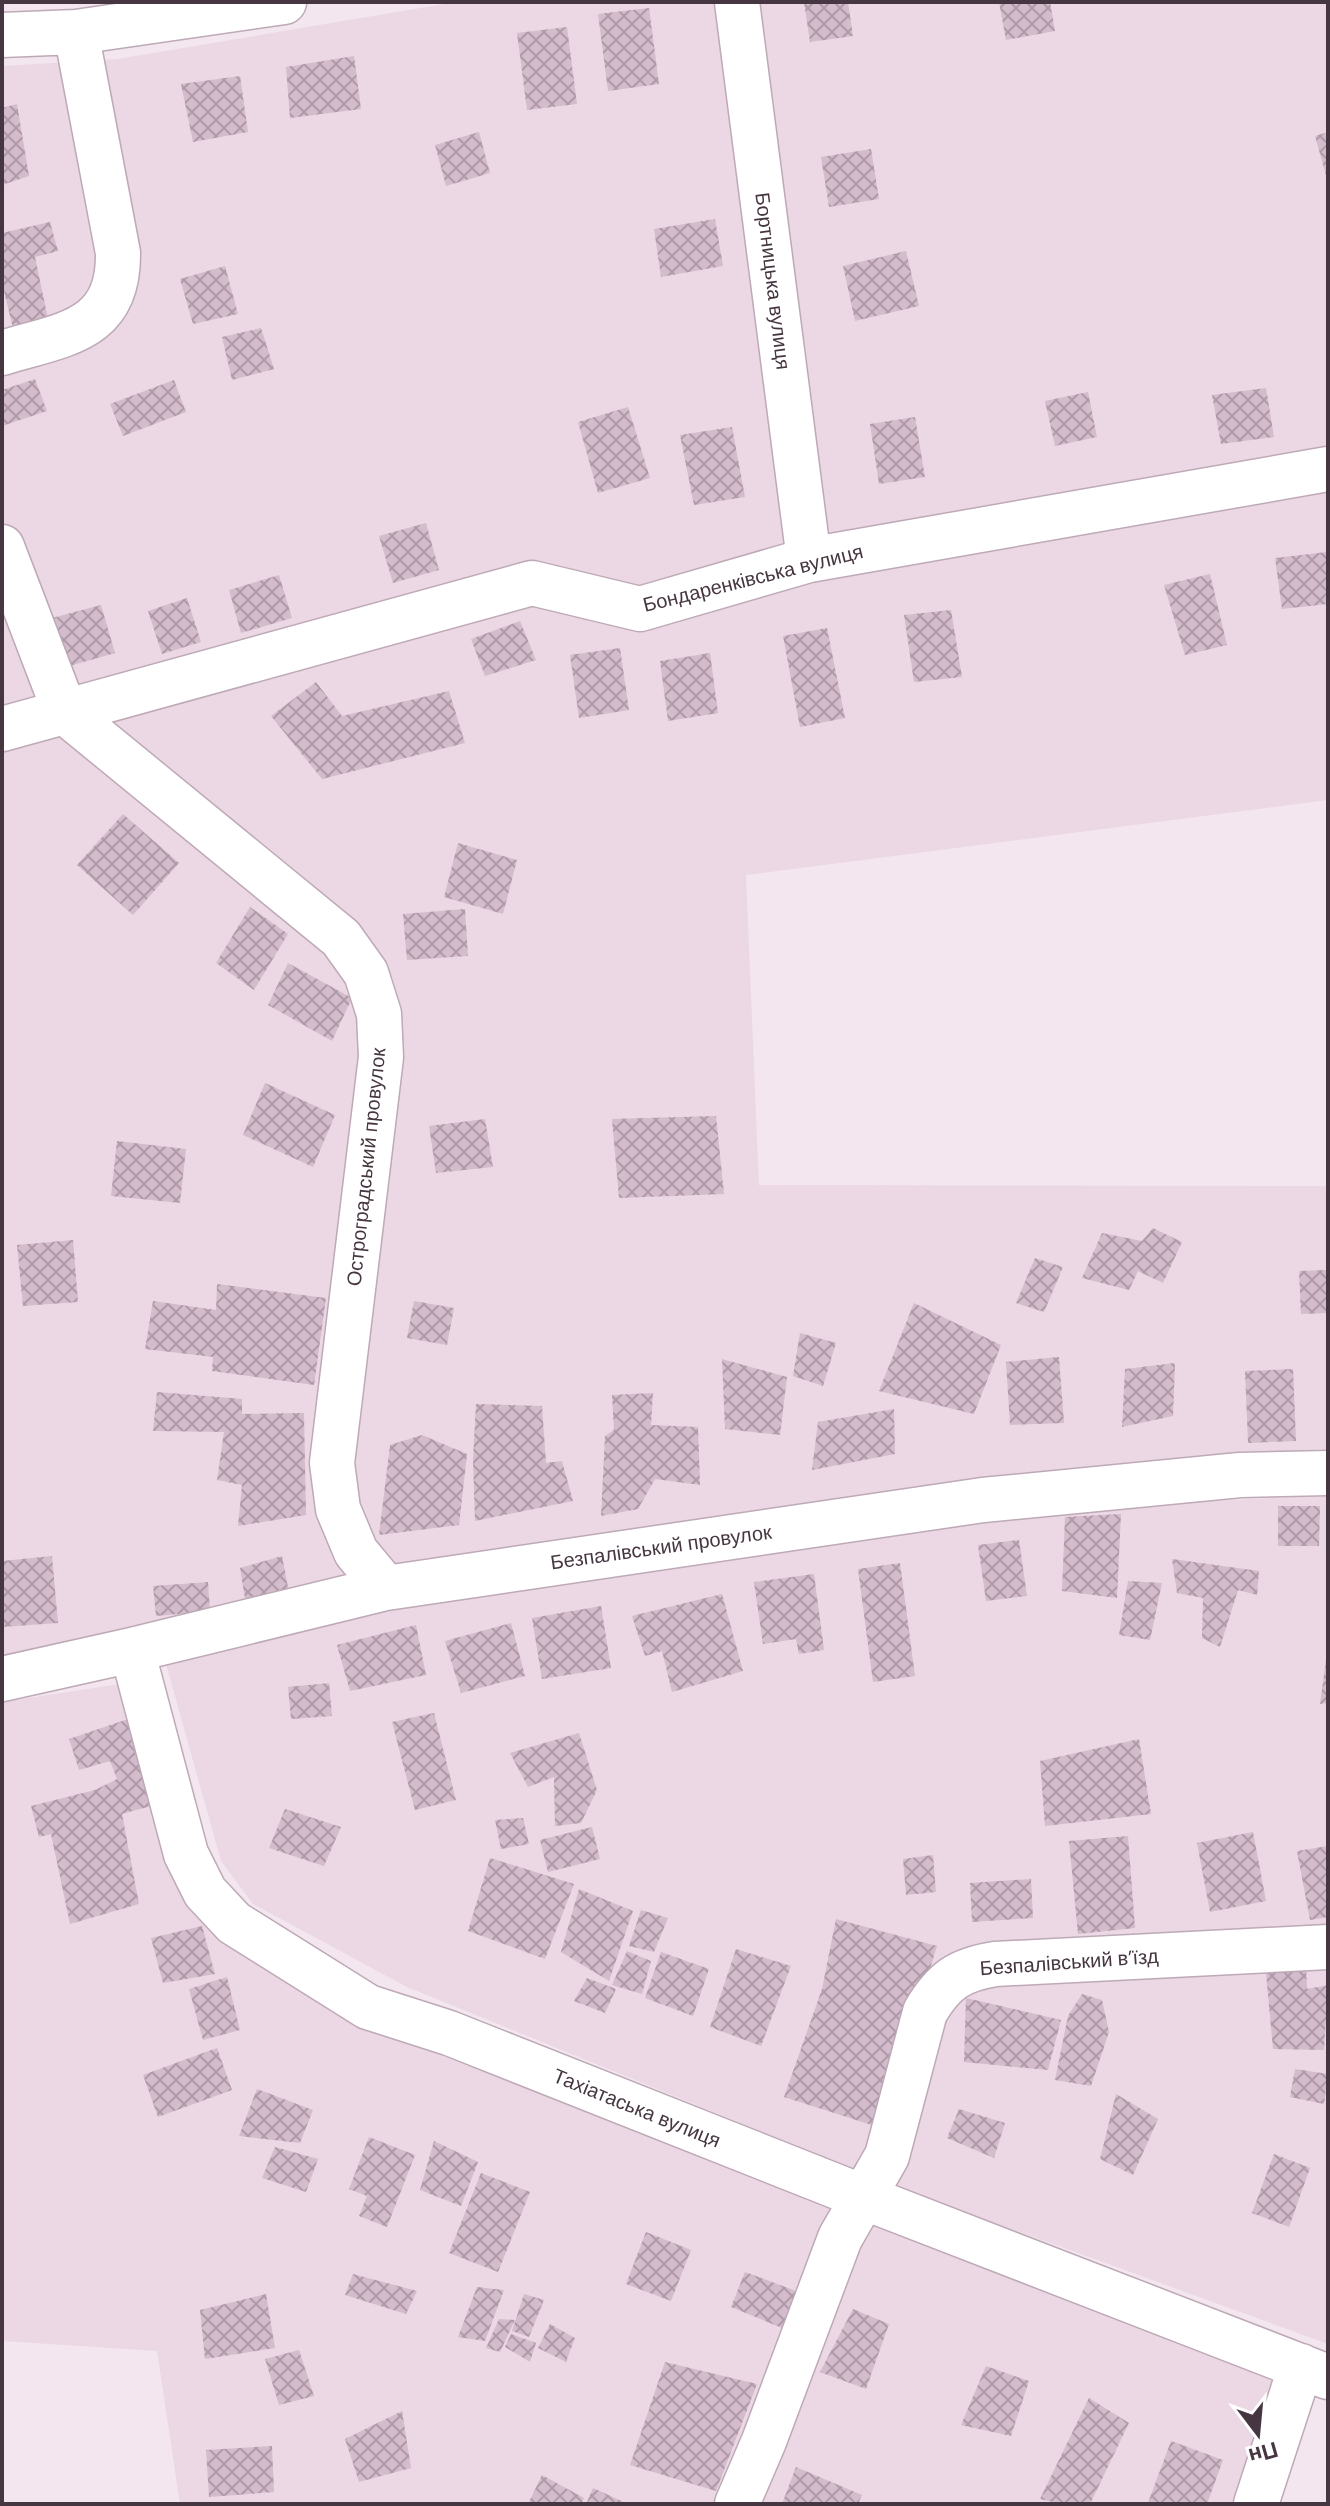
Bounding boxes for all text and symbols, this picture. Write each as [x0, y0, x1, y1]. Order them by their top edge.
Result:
street label: Бортницька вулиця [749, 191, 797, 371]
street label: Бондаренківська вулиця [640, 538, 866, 618]
street label: Остроградський провулок [341, 1046, 391, 1288]
street label: Безпалівський провулок [549, 1519, 773, 1575]
street label: Безпалівський в’їзд [979, 1943, 1160, 1981]
street label: Тахіатаська вулиця [549, 2063, 725, 2153]
north arrow [1218, 2394, 1298, 2474]
text: Пн [1245, 2435, 1281, 2471]

